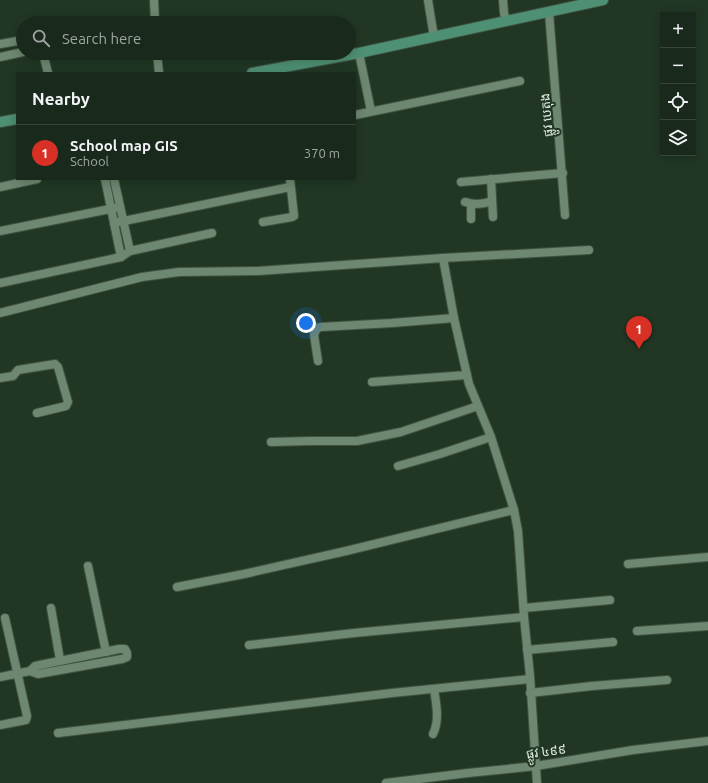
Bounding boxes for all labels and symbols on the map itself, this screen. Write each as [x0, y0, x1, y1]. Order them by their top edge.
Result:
street label: ផ្លូវ បេតុង [537, 92, 560, 138]
your location [296, 313, 316, 333]
pin: 1 [626, 316, 652, 349]
street label: ផ្លូវ ៤៩៩ [525, 741, 568, 766]

